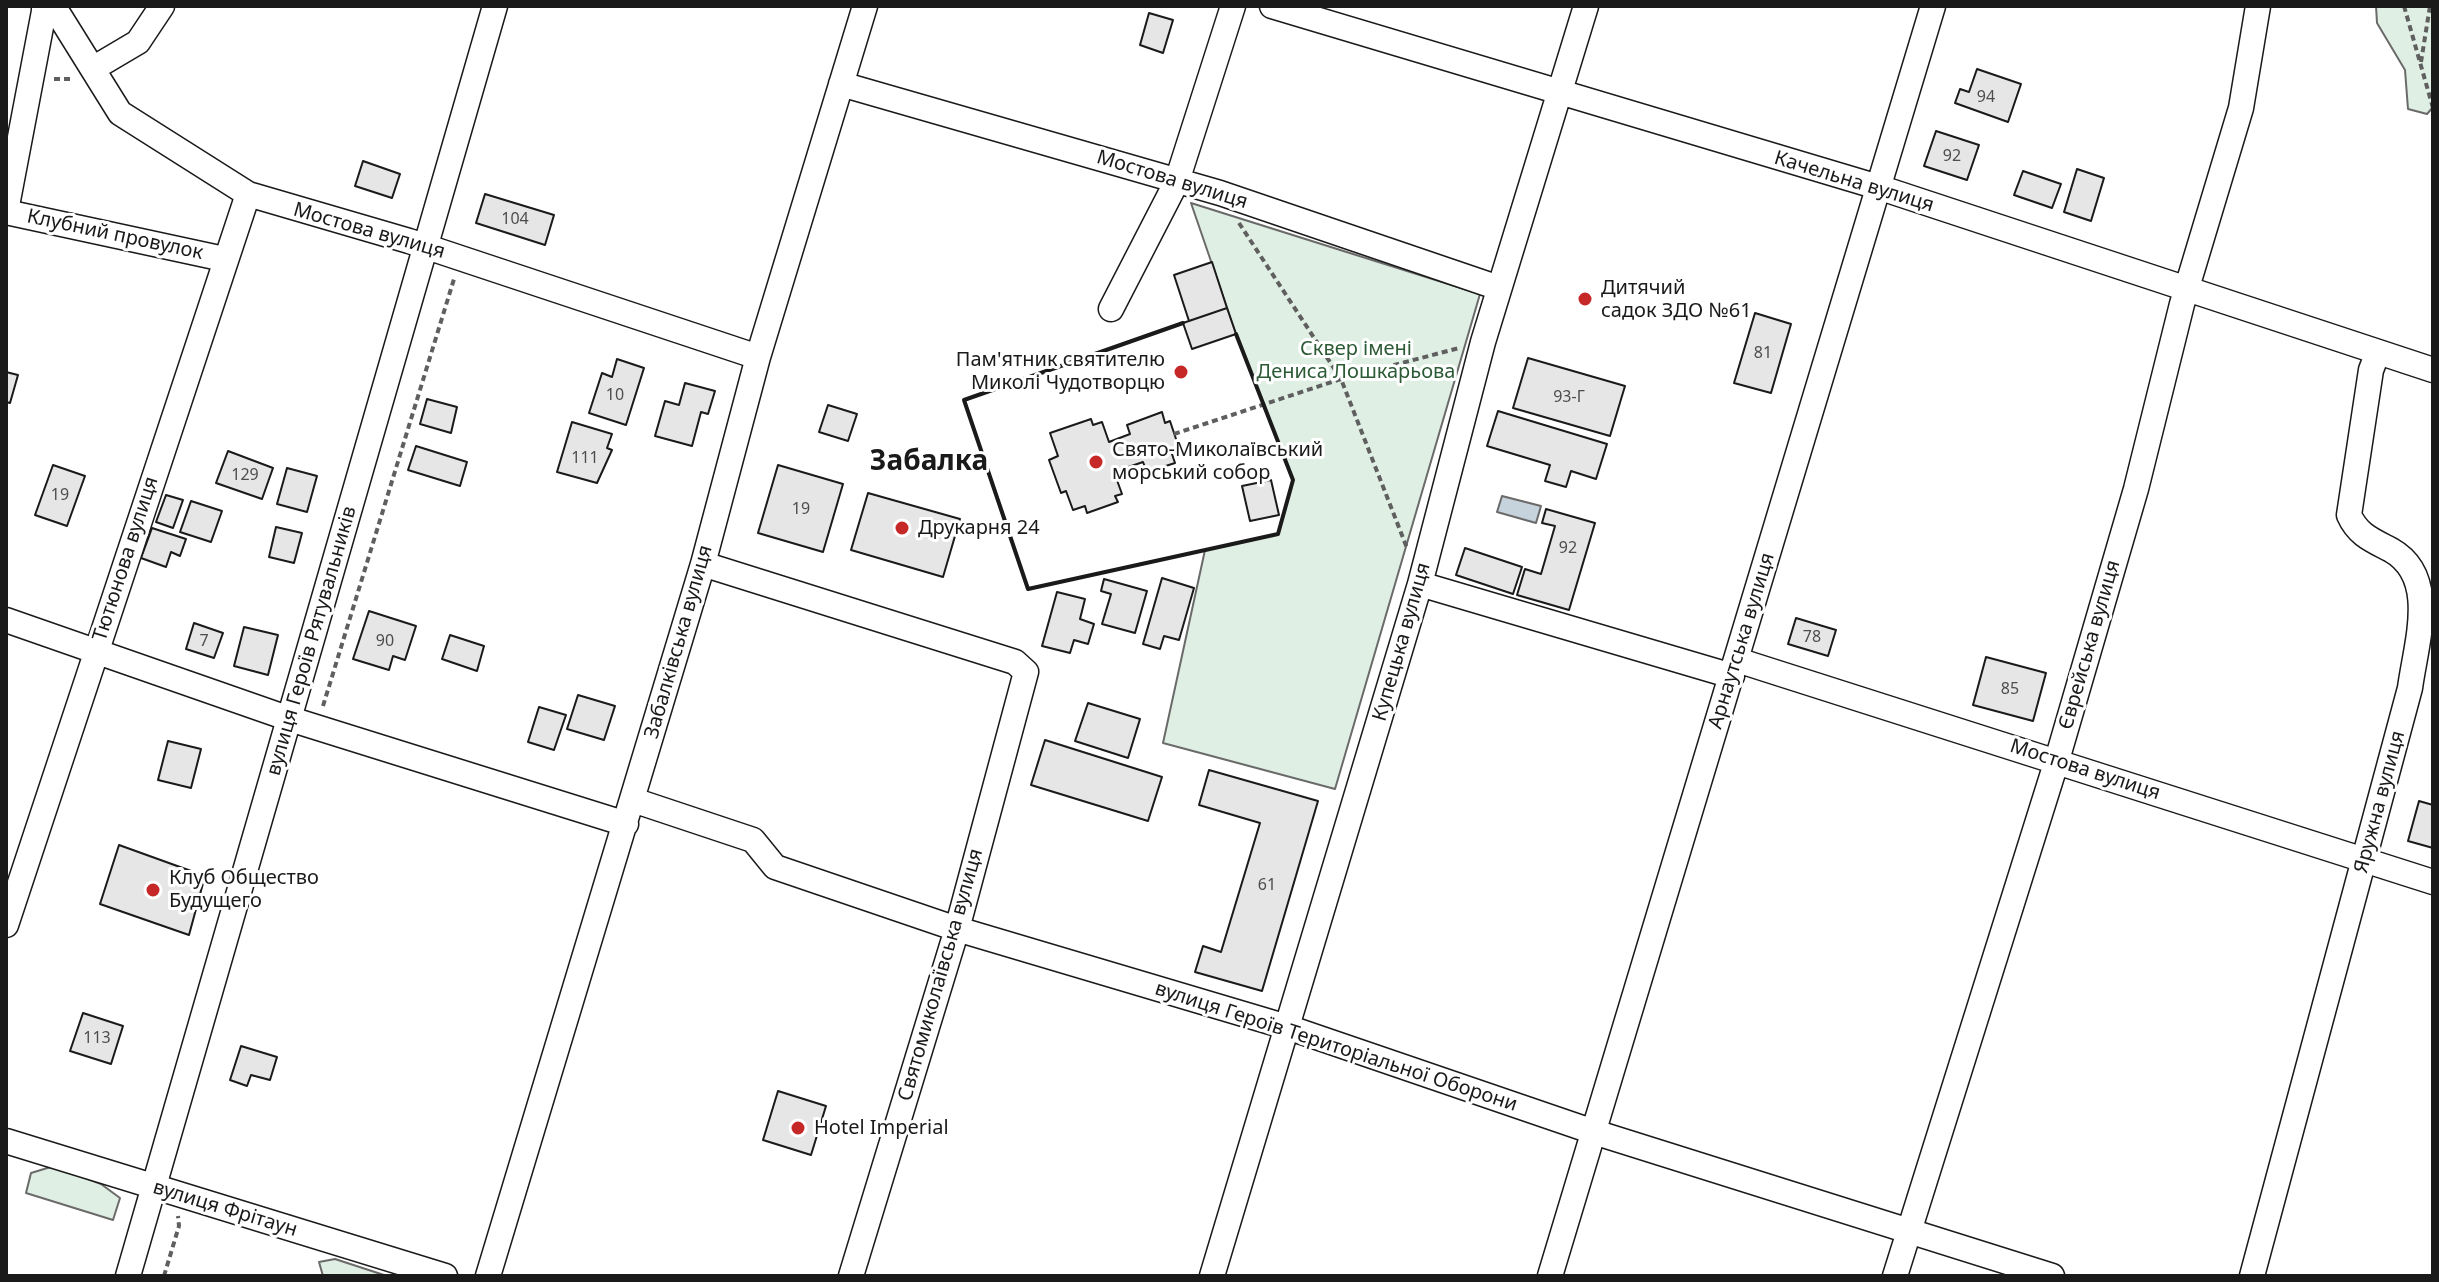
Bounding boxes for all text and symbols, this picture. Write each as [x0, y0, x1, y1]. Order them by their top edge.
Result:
house number: 94 [1977, 87, 1995, 107]
street label: Мостова вулиця [1094, 146, 1250, 214]
street label: Качельна вулиця [1771, 146, 1937, 218]
house number: 92 [1943, 146, 1961, 166]
street label: Мостова вулиця [290, 198, 448, 264]
street label: Клубний провулок [25, 205, 205, 265]
house number: 104 [501, 209, 529, 229]
place label: Дитячий садок ЗДО №61 [1601, 276, 1752, 323]
marker: Дитячий садок ЗДО №61 [1576, 290, 1594, 308]
park label: Сквер імені Дениса Лошкарьова [1257, 337, 1455, 384]
house number: 81 [1754, 343, 1772, 363]
place label: Пам'ятник святителю Миколі Чудотворцю [956, 348, 1165, 395]
marker: Пам'ятник святителю Миколі Чудотворцю [1172, 363, 1190, 381]
house number: 10 [606, 385, 624, 405]
house number: 93-Г [1553, 387, 1585, 407]
place label: Свято-Миколаївський морський собор [1112, 438, 1323, 485]
district label: Забалка [870, 445, 988, 479]
house number: 111 [571, 448, 599, 468]
marker: Свято-Миколаївський морський собор [1087, 453, 1105, 471]
house number: 129 [231, 465, 259, 485]
street label: Тютюнова вулиця [88, 474, 164, 644]
house number: 19 [51, 485, 69, 505]
house number: 19 [792, 499, 810, 519]
street label: вулиця Героїв Рятувальників [262, 504, 362, 778]
place label: Друкарня 24 [918, 516, 1040, 540]
marker: Друкарня 24 [893, 519, 911, 537]
house number: 92 [1559, 538, 1577, 558]
street label: Забалківська вулиця [640, 543, 718, 741]
street label: Арнаутська вулиця [1704, 550, 1780, 732]
street label: Єврейська вулиця [2054, 558, 2126, 732]
street label: Купецька вулиця [1368, 560, 1436, 724]
house number: 78 [1803, 627, 1821, 647]
house number: 7 [199, 631, 209, 651]
house number: 90 [376, 631, 394, 651]
house number: 85 [2001, 679, 2019, 699]
street label: Яружна вулиця [2349, 728, 2411, 876]
street label: Мостова вулиця [2007, 734, 2163, 806]
street label: Святомиколаївська вулиця [893, 846, 989, 1104]
place label: Клуб Общество Будущего [169, 866, 319, 913]
house number: 61 [1258, 875, 1276, 895]
marker: Клуб Общество Будущего [144, 881, 162, 899]
street label: вулиця Героїв Територіальної Оборони [1152, 977, 1520, 1117]
house number: 113 [83, 1028, 111, 1048]
place label: Hotel Imperial [814, 1116, 949, 1140]
marker: Hotel Imperial [789, 1119, 807, 1137]
street label: вулиця Фрітаун [150, 1176, 300, 1242]

